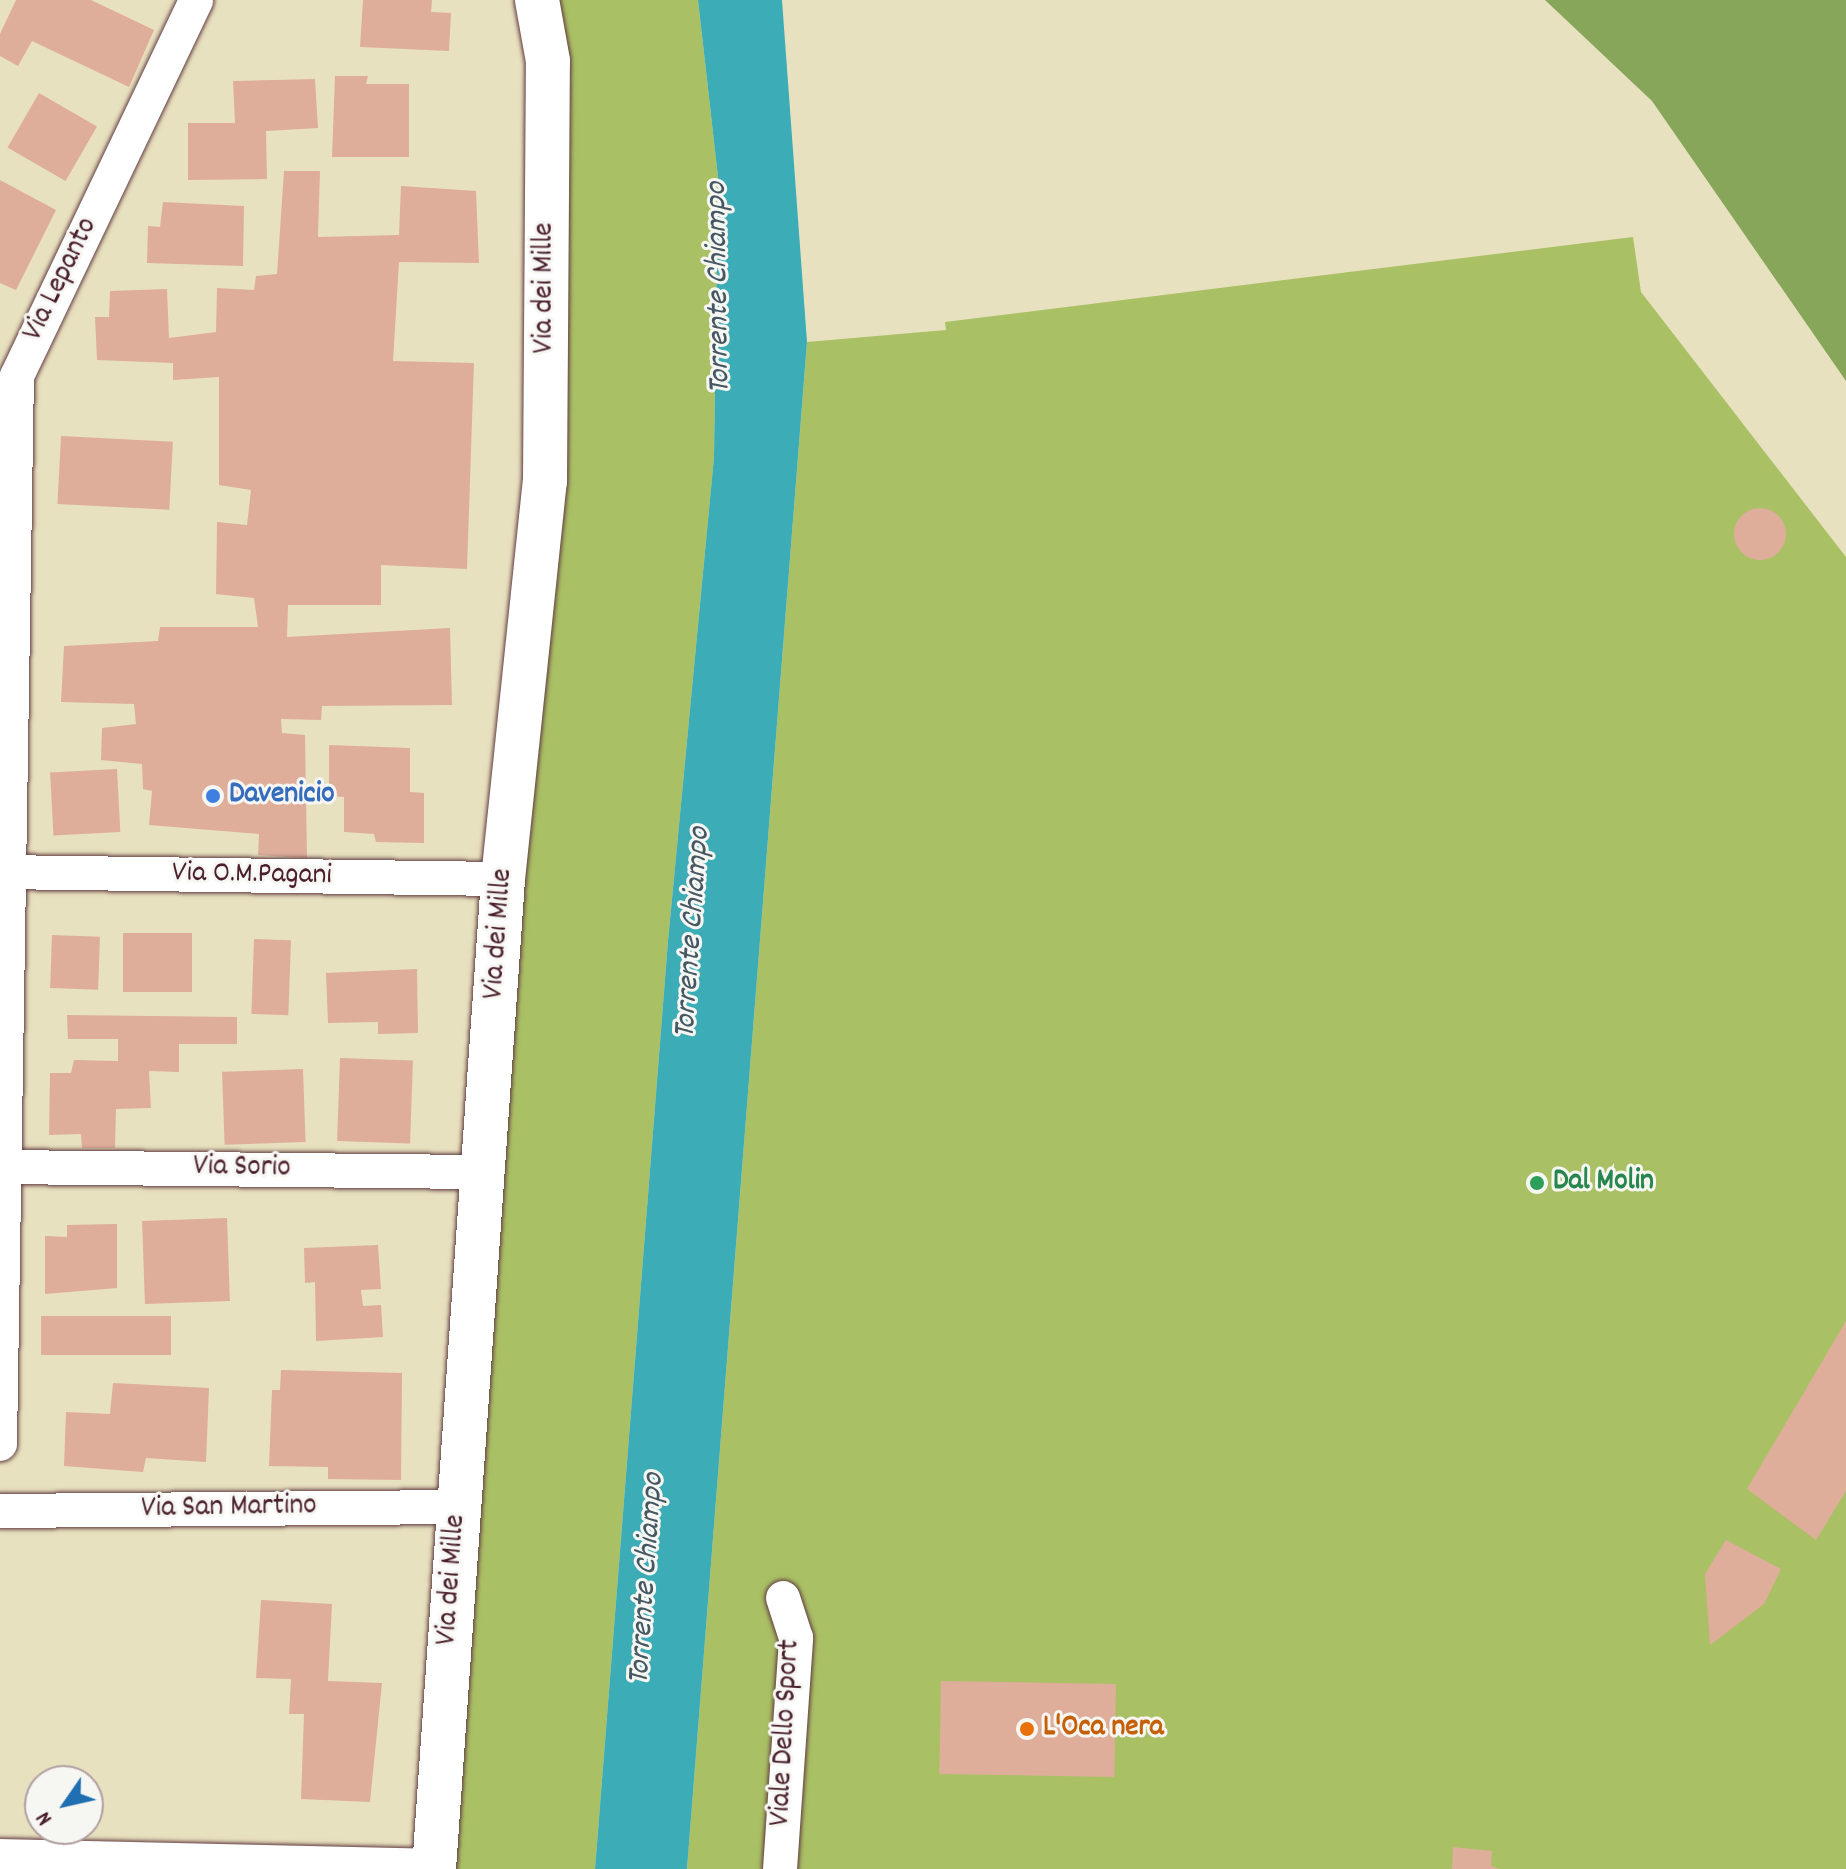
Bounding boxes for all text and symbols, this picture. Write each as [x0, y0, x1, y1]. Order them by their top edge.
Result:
water label: Torrente Chiampo [699, 182, 741, 394]
street label: Via Lepanto [17, 213, 107, 347]
street label: Via dei Mille [528, 222, 564, 354]
place label: Davenicio [229, 778, 335, 814]
marker: Davenicio [204, 787, 222, 805]
water label: Torrente Chiampo [667, 826, 721, 1040]
street label: Via O.M.Pagani [172, 857, 332, 895]
street label: Via dei Mille [477, 867, 523, 1001]
street label: Via Sorio [193, 1150, 291, 1188]
place label: Dal Molin [1553, 1165, 1654, 1201]
marker: Dal Molin [1528, 1174, 1546, 1192]
water label: Torrente Chiampo [621, 1472, 675, 1686]
street label: Via San Martino [141, 1489, 317, 1529]
street label: Via dei Mille [430, 1513, 476, 1647]
street label: Viale Dello Sport [764, 1639, 810, 1827]
place label: L'Oca nera [1043, 1711, 1164, 1747]
marker: L'Oca nera [1018, 1720, 1036, 1738]
north arrow [24, 1765, 104, 1845]
text: N [29, 1804, 61, 1831]

